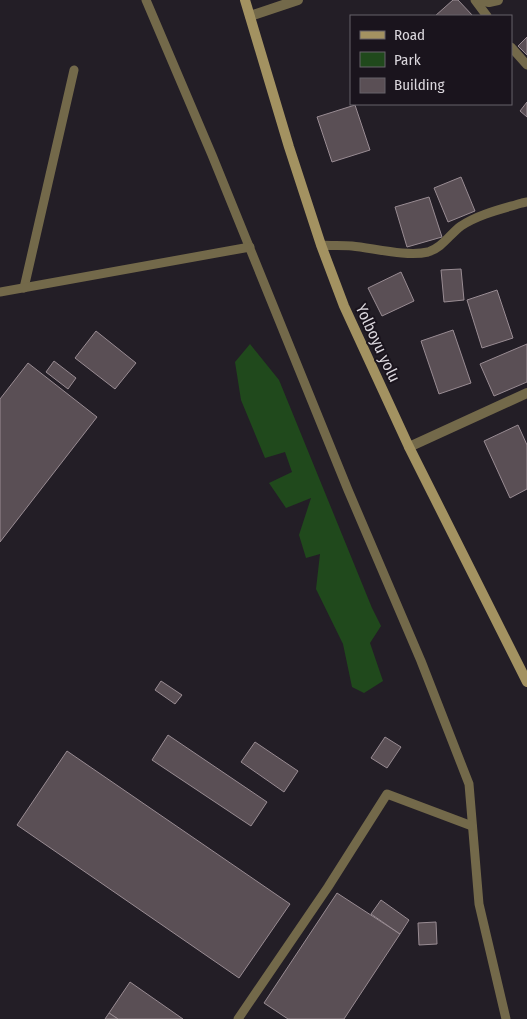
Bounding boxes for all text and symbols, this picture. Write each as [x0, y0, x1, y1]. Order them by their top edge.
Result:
legend [350, 15, 512, 105]
text: Road [394, 26, 425, 44]
text: Park [394, 51, 421, 69]
text: Building [394, 76, 445, 94]
street label: Yolboyu yolu [352, 301, 404, 385]

